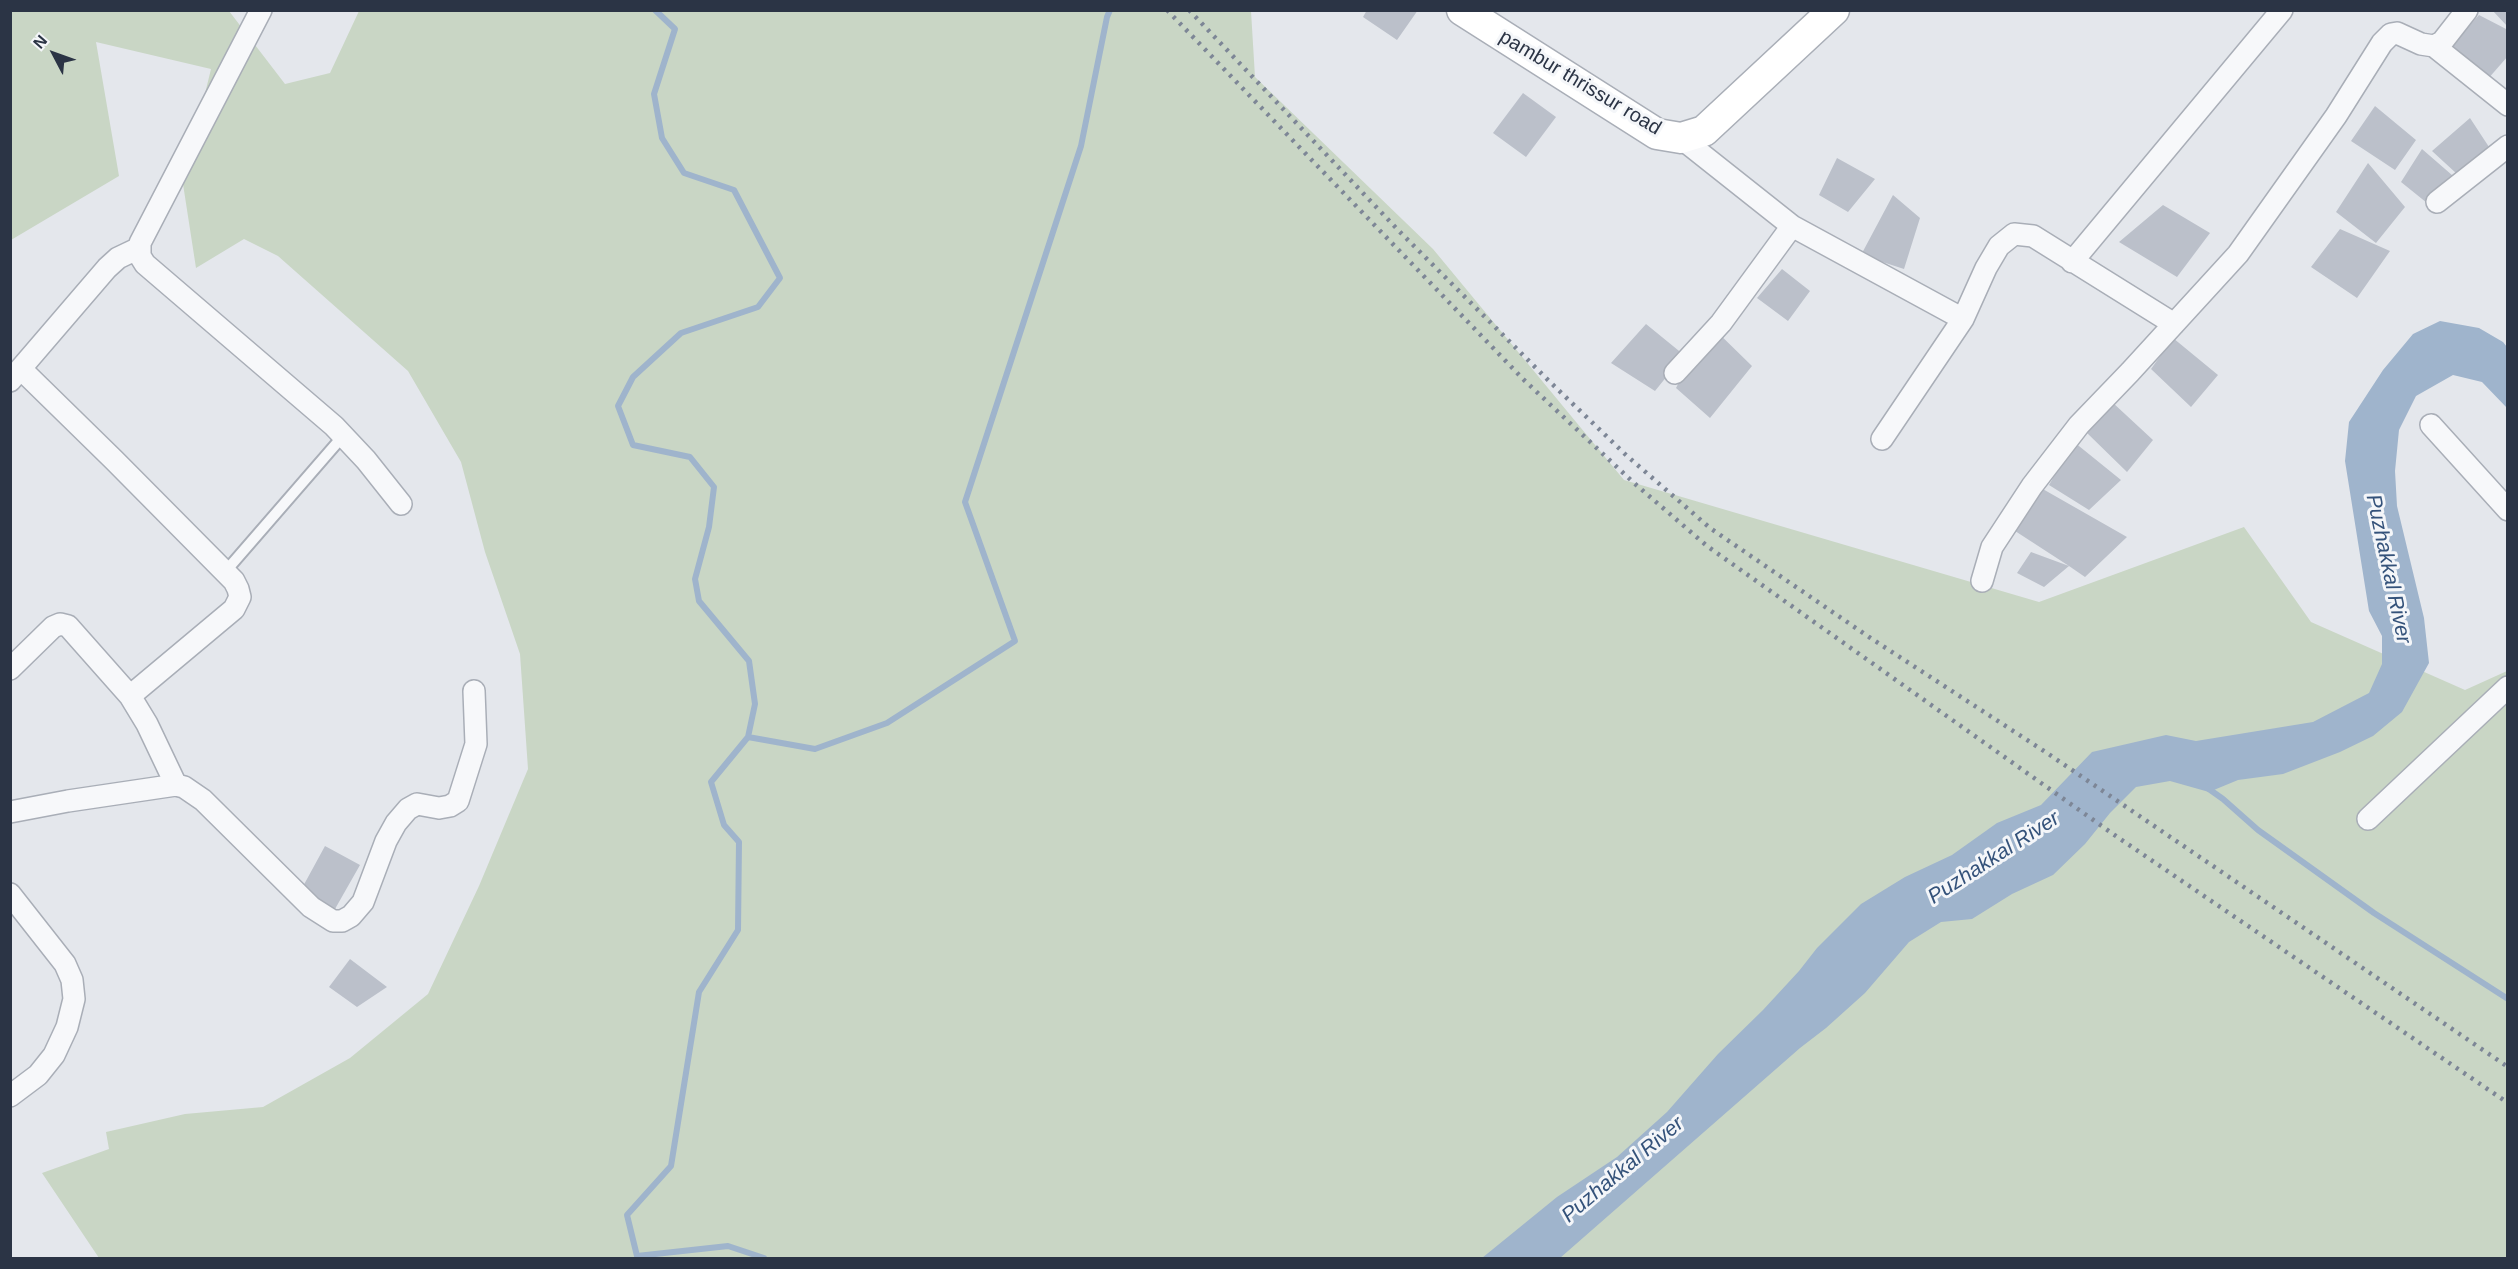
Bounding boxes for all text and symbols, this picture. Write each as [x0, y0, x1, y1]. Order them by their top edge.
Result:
north arrow [24, 24, 84, 84]
street label: pambur thrissur road [1495, 25, 1665, 141]
text: N [30, 32, 50, 52]
water label: Puzhakkal River [2360, 492, 2416, 646]
water label: Puzhakkal River [1924, 806, 2064, 910]
water label: Puzhakkal River [1557, 1112, 1689, 1228]

